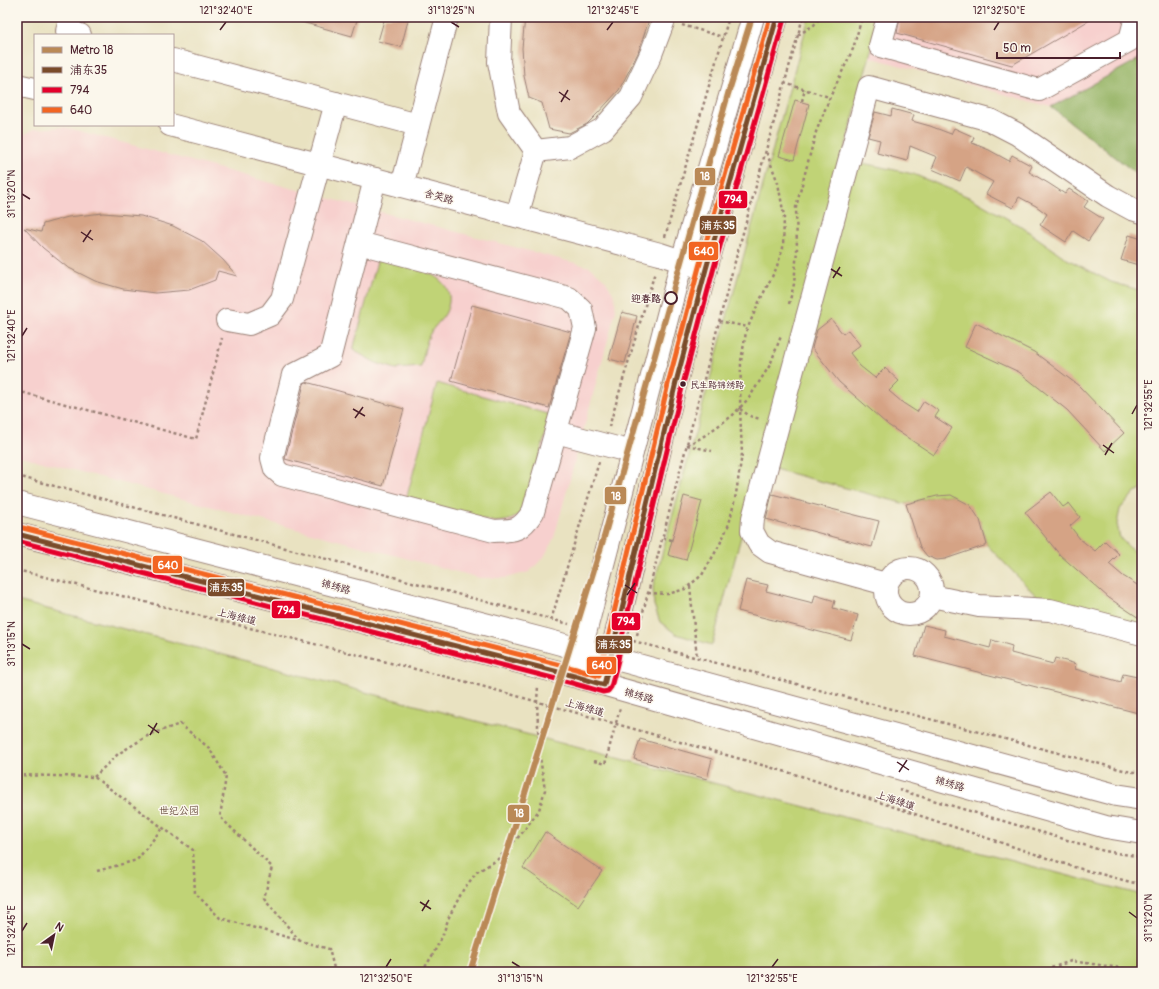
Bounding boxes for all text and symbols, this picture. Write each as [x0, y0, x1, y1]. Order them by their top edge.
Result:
text: 121°32'40"E [200, 5, 252, 17]
text: 31°13'25"N [427, 5, 475, 17]
text: 121°32'45"E [587, 5, 639, 17]
text: 121°32'50"E [973, 5, 1025, 17]
legend [34, 34, 174, 126]
scale bar [997, 34, 1120, 60]
text: 50 m [1003, 41, 1031, 56]
text: Metro 18 [70, 43, 113, 58]
text: 浦东35 [70, 63, 107, 78]
text: 794 [70, 83, 90, 98]
text: 640 [70, 103, 92, 118]
line badge: 18 [694, 167, 716, 186]
text: 31°13'20"N [6, 169, 18, 218]
text: 18 [700, 170, 710, 183]
street label: 含笑路 [423, 187, 455, 207]
line badge: 794 [718, 190, 748, 209]
text: 794 [724, 193, 743, 206]
line badge: 浦东35 [699, 215, 737, 235]
text: 浦东35 [701, 219, 735, 232]
line badge: 640 [688, 241, 719, 261]
text: 640 [694, 245, 715, 258]
marker: 迎春路 [664, 291, 678, 305]
place label: 迎春路 [631, 293, 661, 305]
text: 121°32'40"E [6, 310, 18, 362]
marker: 民生路锦绣路 [678, 379, 688, 389]
text: 121°32'55"E [1143, 379, 1155, 431]
place label: 民生路锦绣路 [690, 380, 744, 391]
line badge: 18 [604, 486, 627, 505]
text: 18 [611, 490, 621, 503]
line badge: 640 [152, 555, 183, 574]
text: 640 [158, 559, 179, 572]
street label: 锦绣路 [320, 577, 352, 597]
line badge: 浦东35 [207, 578, 245, 597]
text: 浦东35 [209, 581, 243, 594]
line badge: 794 [271, 600, 301, 619]
text: 794 [277, 604, 296, 617]
street label: 上海绿道 [216, 606, 258, 628]
line badge: 794 [611, 612, 641, 631]
text: 794 [617, 615, 636, 628]
text: 31°13'15"N [6, 621, 18, 667]
line badge: 浦东35 [595, 635, 633, 654]
text: 浦东35 [597, 638, 631, 651]
line badge: 640 [586, 656, 617, 675]
text: 640 [592, 659, 613, 672]
street label: 锦绣路 [623, 686, 655, 706]
street label: 上海绿道 [564, 697, 606, 719]
street label: 锦绣路 [934, 774, 966, 794]
street label: 上海绿道 [875, 789, 917, 813]
line badge: 18 [507, 804, 530, 823]
park label: 世纪公园 [159, 805, 199, 817]
text: 18 [514, 807, 524, 820]
text: 31°13'20"N [1143, 893, 1155, 942]
text: 121°32'45"E [6, 905, 18, 957]
north arrow [34, 915, 74, 955]
text: N [53, 920, 66, 935]
text: 121°32'50"E [360, 973, 412, 985]
text: 31°13'15"N [497, 973, 543, 985]
text: 121°32'55"E [746, 973, 798, 985]

